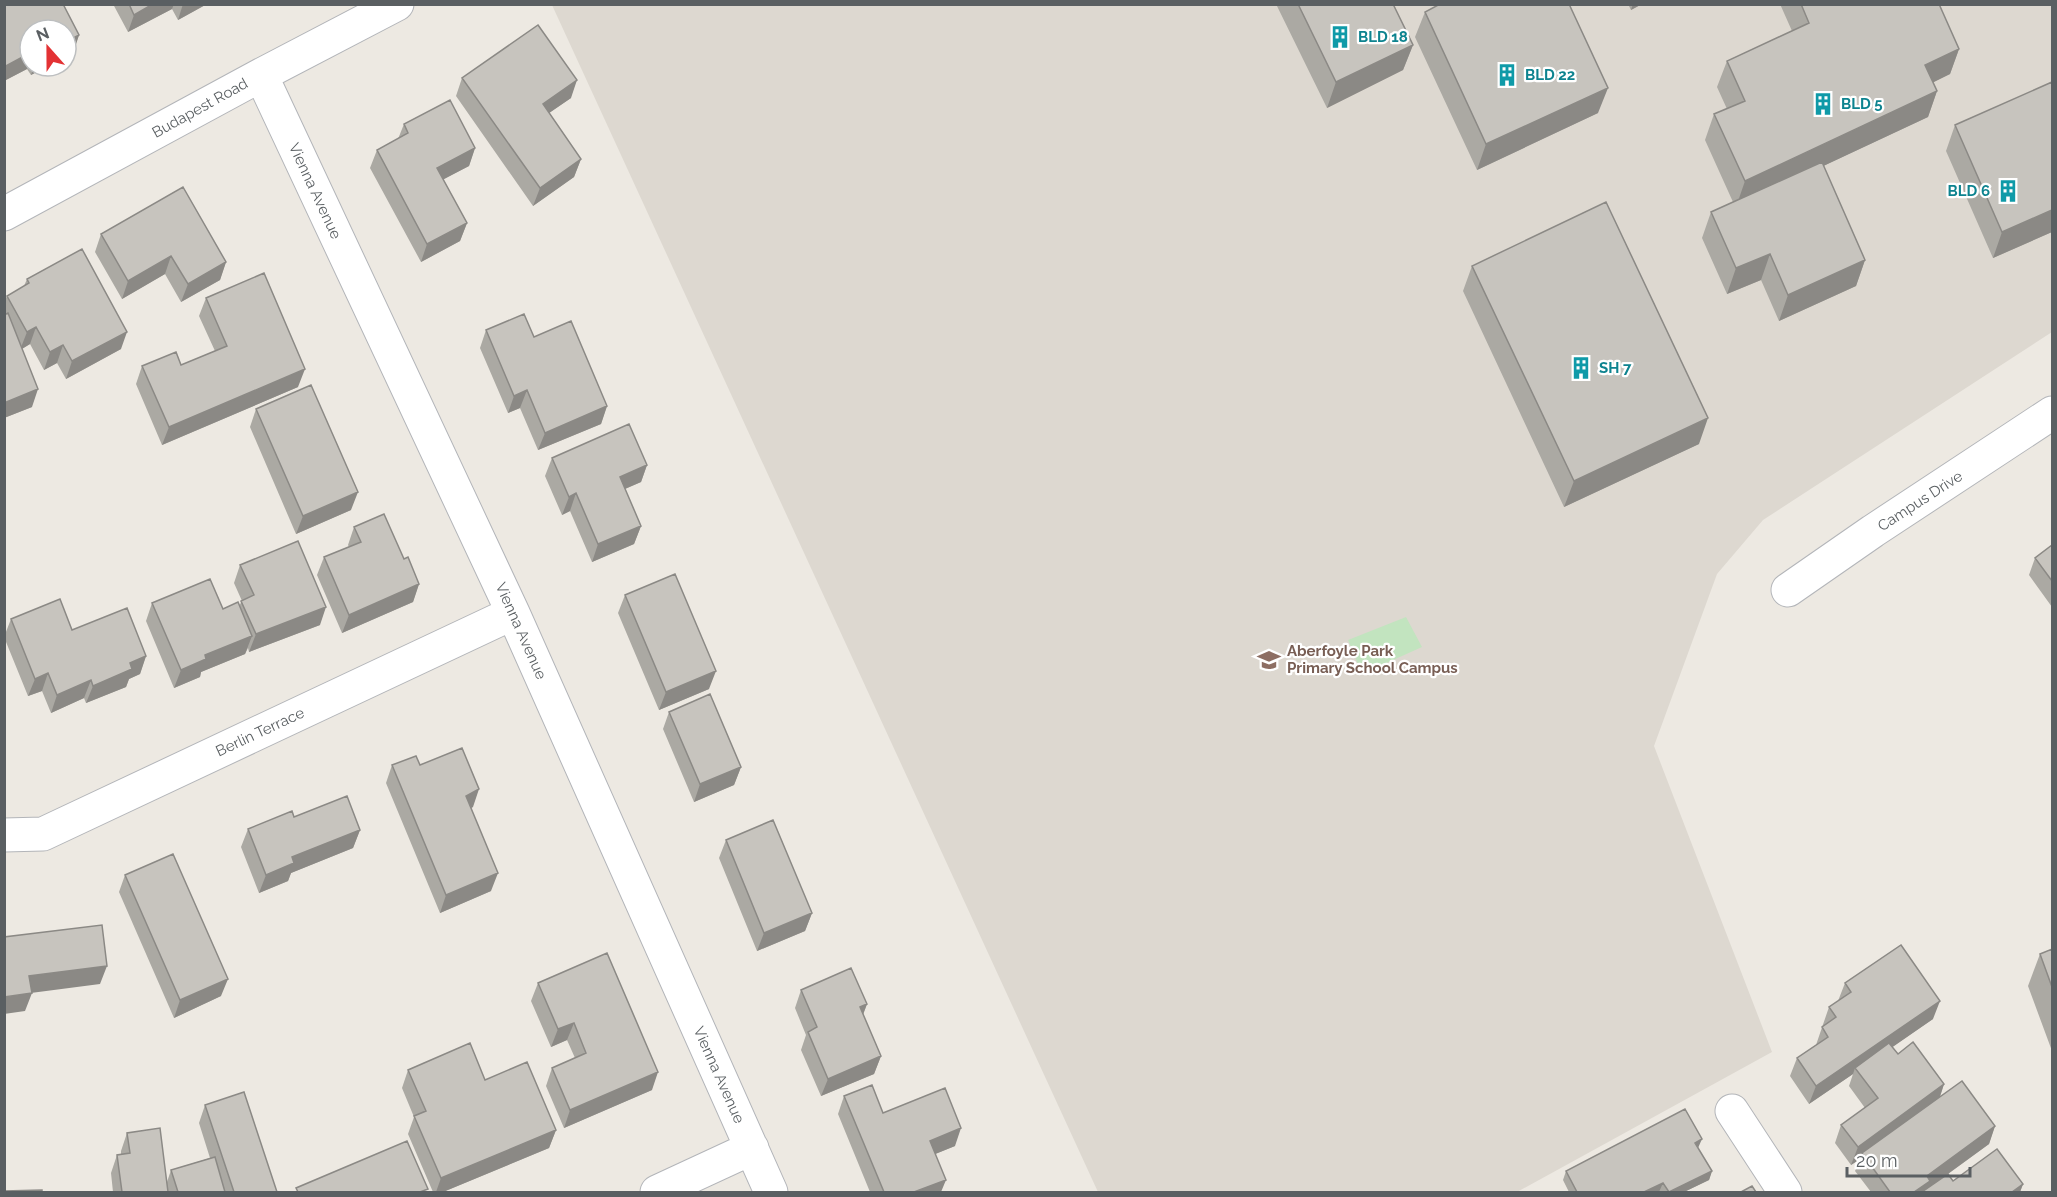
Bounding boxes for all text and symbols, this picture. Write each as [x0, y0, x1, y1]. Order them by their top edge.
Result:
north arrow [18, 18, 78, 78]
text: N [34, 23, 52, 46]
building icon: BLD 18 [1327, 24, 1353, 50]
place label: BLD 18 [1358, 28, 1408, 46]
building icon: BLD 22 [1494, 62, 1520, 88]
place label: BLD 22 [1525, 66, 1575, 84]
street label: Budapest Road [149, 74, 251, 142]
building icon: BLD 5 [1810, 91, 1836, 117]
place label: BLD 5 [1841, 95, 1883, 113]
street label: Vienna Avenue [285, 140, 345, 242]
building icon: BLD 6 [1995, 178, 2021, 204]
place label: BLD 6 [1948, 182, 1990, 200]
building icon: SH 7 [1568, 355, 1594, 381]
place label: SH 7 [1599, 359, 1632, 377]
street label: Campus Drive [1874, 467, 1966, 535]
street label: Vienna Avenue [492, 580, 550, 682]
place label: Aberfoyle Park Primary School Campus [1287, 642, 1458, 677]
school or university icon: Aberfoyle Park Primary School Campus [1256, 647, 1282, 673]
street label: Berlin Terrace [213, 704, 307, 760]
street label: Vienna Avenue [690, 1024, 748, 1126]
scale bar [1847, 1140, 1970, 1178]
text: 20 m [1856, 1150, 1898, 1171]

